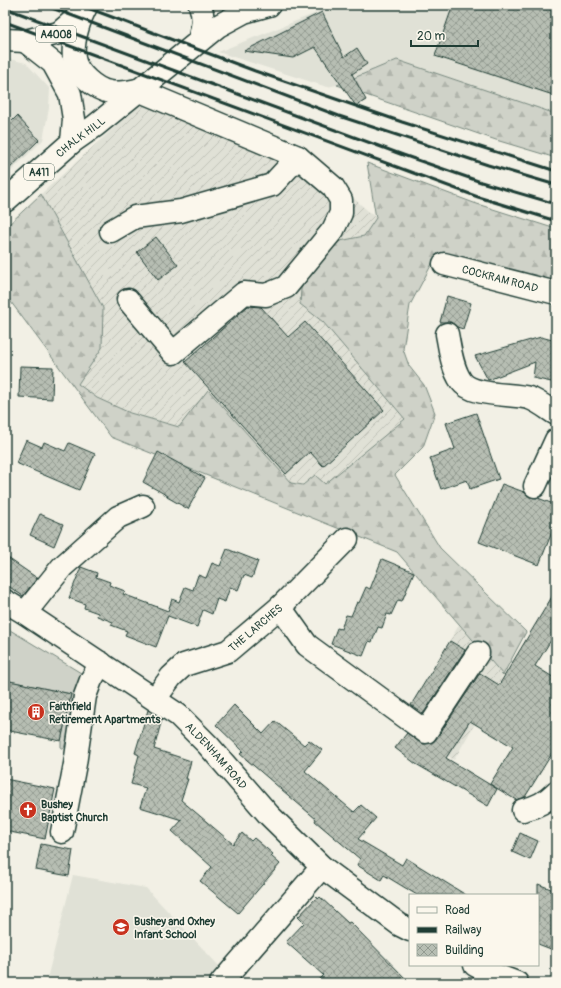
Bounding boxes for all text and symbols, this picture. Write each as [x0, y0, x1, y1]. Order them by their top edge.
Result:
scale bar [411, 22, 478, 48]
road number: A4008 [36, 26, 76, 42]
text: 20 m [417, 29, 446, 44]
street label: CHALK HILL [53, 114, 108, 160]
road number: A411 [24, 164, 54, 180]
street label: COCKRAM ROAD [461, 263, 540, 295]
street label: THE LARCHES [226, 602, 285, 655]
place label: Faithfield Retirement Apartments [49, 700, 160, 726]
building icon: Faithfield Retirement Apartments [26, 702, 46, 722]
street label: ALDENHAM ROAD [182, 720, 249, 792]
place label: Bushey Baptist Church [41, 798, 108, 824]
church icon: Bushey Baptist Church [18, 800, 38, 820]
legend [409, 894, 539, 966]
text: Road [445, 903, 470, 918]
place label: Bushey and Oxhey Infant School [134, 915, 215, 941]
school or university icon: Bushey and Oxhey Infant School [111, 917, 131, 937]
text: Railway [445, 923, 481, 938]
text: Building [445, 943, 484, 958]

